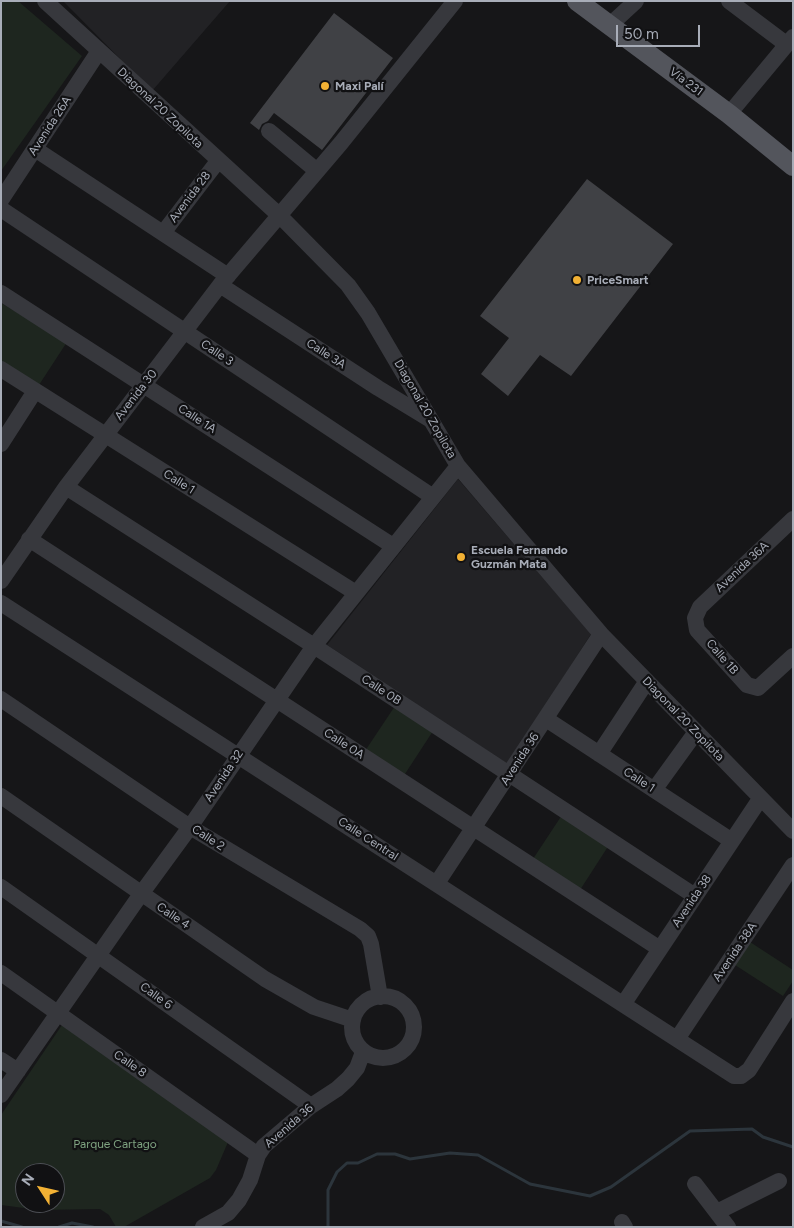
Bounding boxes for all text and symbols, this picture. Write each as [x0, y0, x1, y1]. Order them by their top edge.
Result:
scale bar [619, 15, 703, 47]
text: 50 m [624, 25, 659, 43]
street label: Diagonal 20 Zopilota [114, 65, 206, 151]
street label: Vía 231 [666, 65, 706, 99]
place label: Maxi Palí [335, 79, 384, 93]
marker: Maxi Palí [319, 80, 331, 92]
street label: Avenida 26A [25, 94, 75, 158]
street label: Avenida 28 [166, 169, 214, 225]
place label: PriceSmart [587, 273, 649, 287]
marker: PriceSmart [571, 274, 583, 286]
street label: Calle 3A [304, 336, 348, 372]
street label: Calle 3 [198, 337, 236, 369]
street label: Diagonal 20 Zopilota [391, 357, 459, 461]
street label: Avenida 30 [112, 367, 160, 423]
street label: Calle 1A [175, 401, 219, 437]
street label: Calle 1 [161, 467, 197, 497]
street label: Avenida 36A [712, 539, 772, 595]
place label: Escuela Fernando Guzmán Mata [471, 543, 568, 571]
marker: Escuela Fernando Guzmán Mata [455, 551, 467, 563]
street label: Calle 1B [703, 636, 741, 678]
street label: Calle 0B [358, 672, 404, 708]
street label: Diagonal 20 Zopilota [639, 674, 727, 764]
street label: Calle 0A [321, 726, 367, 762]
street label: Avenida 36 [498, 730, 542, 788]
street label: Avenida 32 [201, 747, 247, 805]
street label: Calle 1 [621, 765, 657, 795]
street label: Calle Central [335, 814, 401, 864]
street label: Calle 2 [189, 822, 227, 854]
street label: Avenida 38 [669, 872, 715, 930]
street label: Calle 4 [154, 900, 192, 932]
street label: Avenida 38A [710, 920, 760, 984]
street label: Calle 6 [137, 979, 175, 1013]
street label: Calle 8 [111, 1048, 149, 1080]
street label: Avenida 36 [262, 1101, 316, 1151]
park label: Parque Cartago [73, 1137, 157, 1151]
north arrow [15, 1163, 65, 1213]
text: N [18, 1170, 38, 1189]

